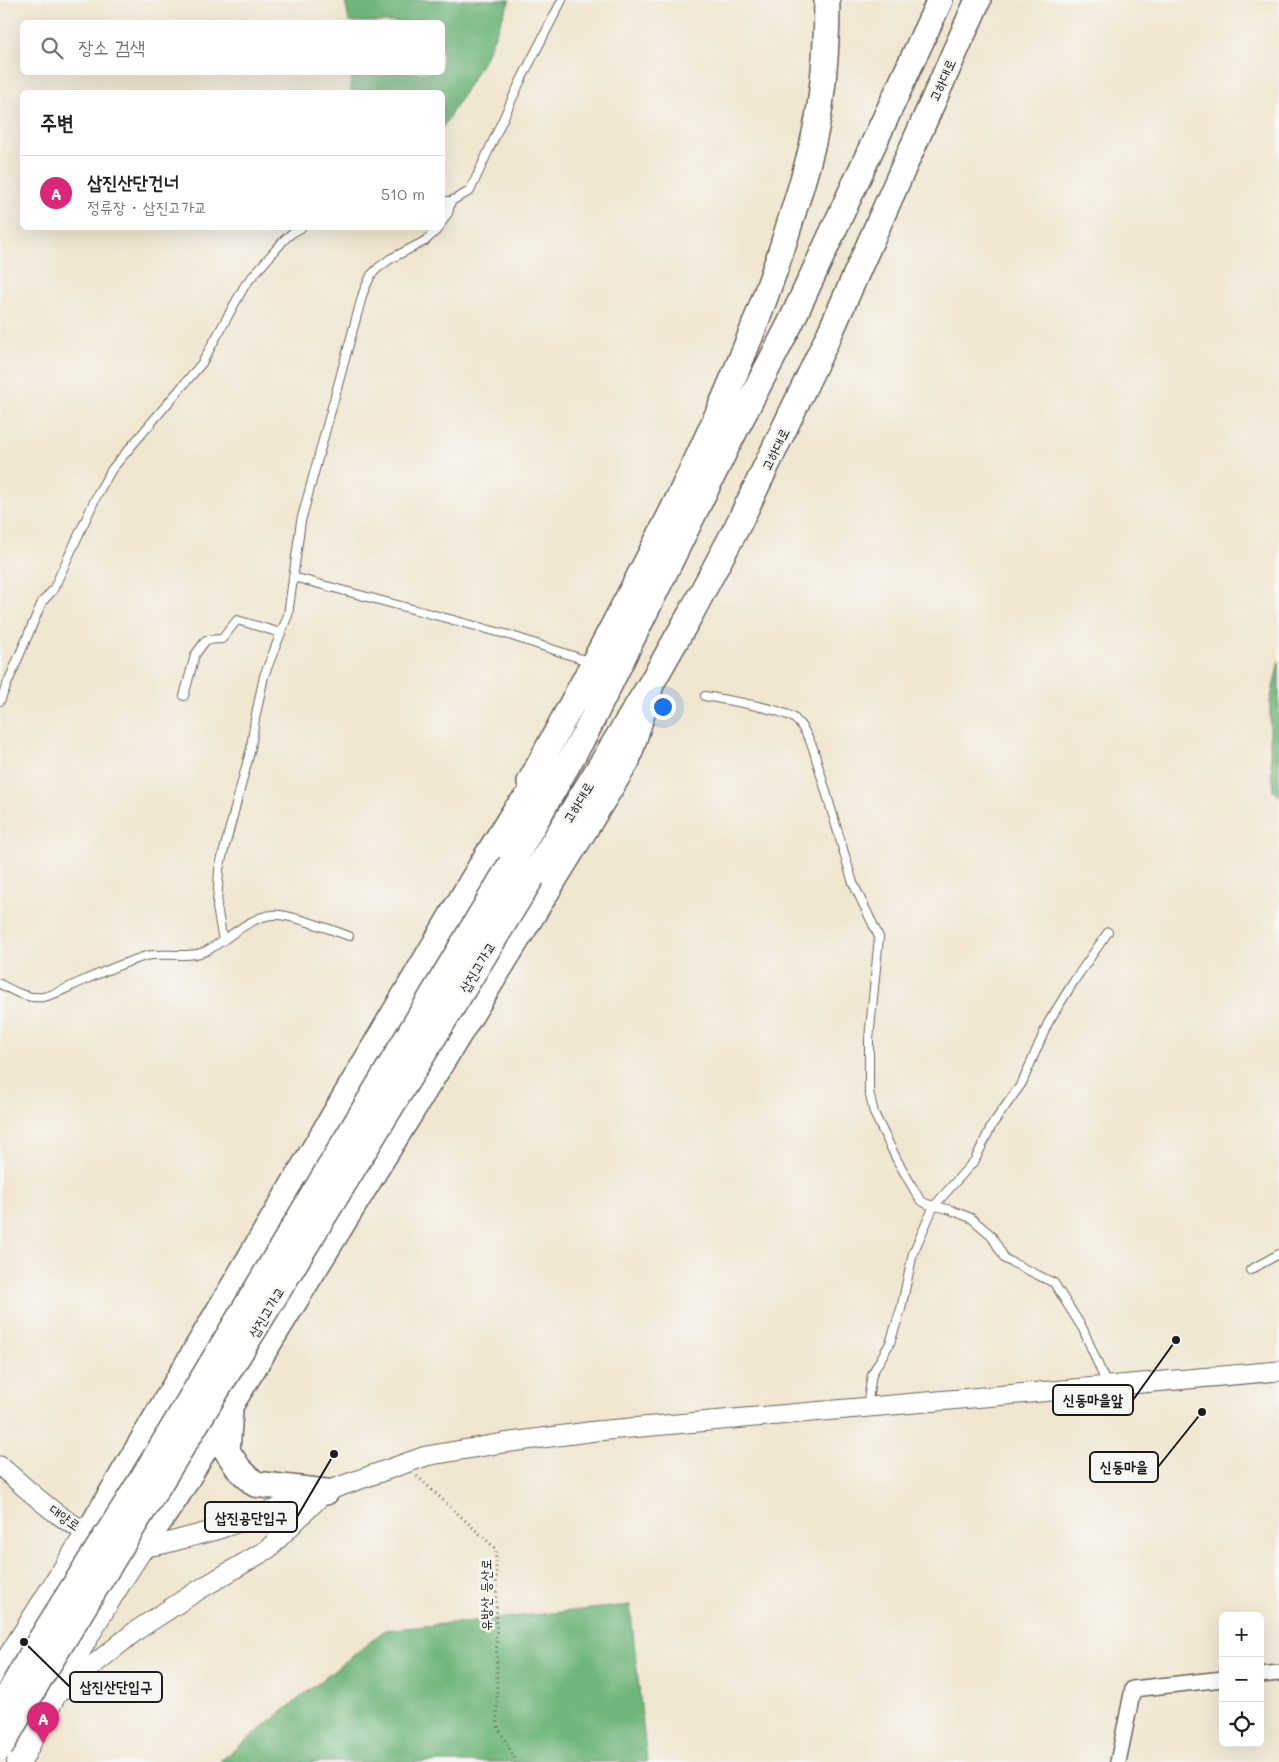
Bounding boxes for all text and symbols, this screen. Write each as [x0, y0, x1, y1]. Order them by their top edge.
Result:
search box [20, 20, 445, 75]
icon: search [38, 34, 66, 62]
text: 장소 검색 [78, 34, 145, 59]
street label: 고하대로 [924, 56, 960, 104]
text: 주변 [40, 108, 74, 135]
text: 삽진산단건너 [87, 169, 179, 194]
text: A [50, 183, 62, 204]
text: 510 m [381, 183, 425, 204]
text: 정류장 · 삽진고가교 [87, 196, 207, 217]
street label: 고하대로 [757, 425, 793, 473]
your location [650, 694, 676, 720]
street label: 고하대로 [558, 778, 598, 826]
street label: 삽진고가교 [454, 938, 500, 996]
street label: 삽진고가교 [243, 1283, 289, 1341]
callout: 신동마을앞 [1053, 1385, 1133, 1415]
text: 신동마을앞 [1063, 1389, 1123, 1409]
callout: 신동마을 [1090, 1452, 1158, 1482]
text: 신동마을 [1100, 1456, 1148, 1476]
street label: 대양로 [46, 1500, 84, 1534]
callout: 삽진공단입구 [205, 1502, 297, 1532]
text: 삽진공단입구 [215, 1507, 287, 1527]
street label: 유방산 등산로 [476, 1559, 495, 1631]
map controls [1219, 1612, 1264, 1747]
button: + [1219, 1612, 1264, 1657]
button: − [1219, 1657, 1264, 1702]
callout: 삽진산단입구 [70, 1672, 162, 1702]
text: 삽진산단입구 [80, 1676, 152, 1696]
pin: A [27, 1702, 59, 1743]
button: locate [1219, 1702, 1264, 1747]

